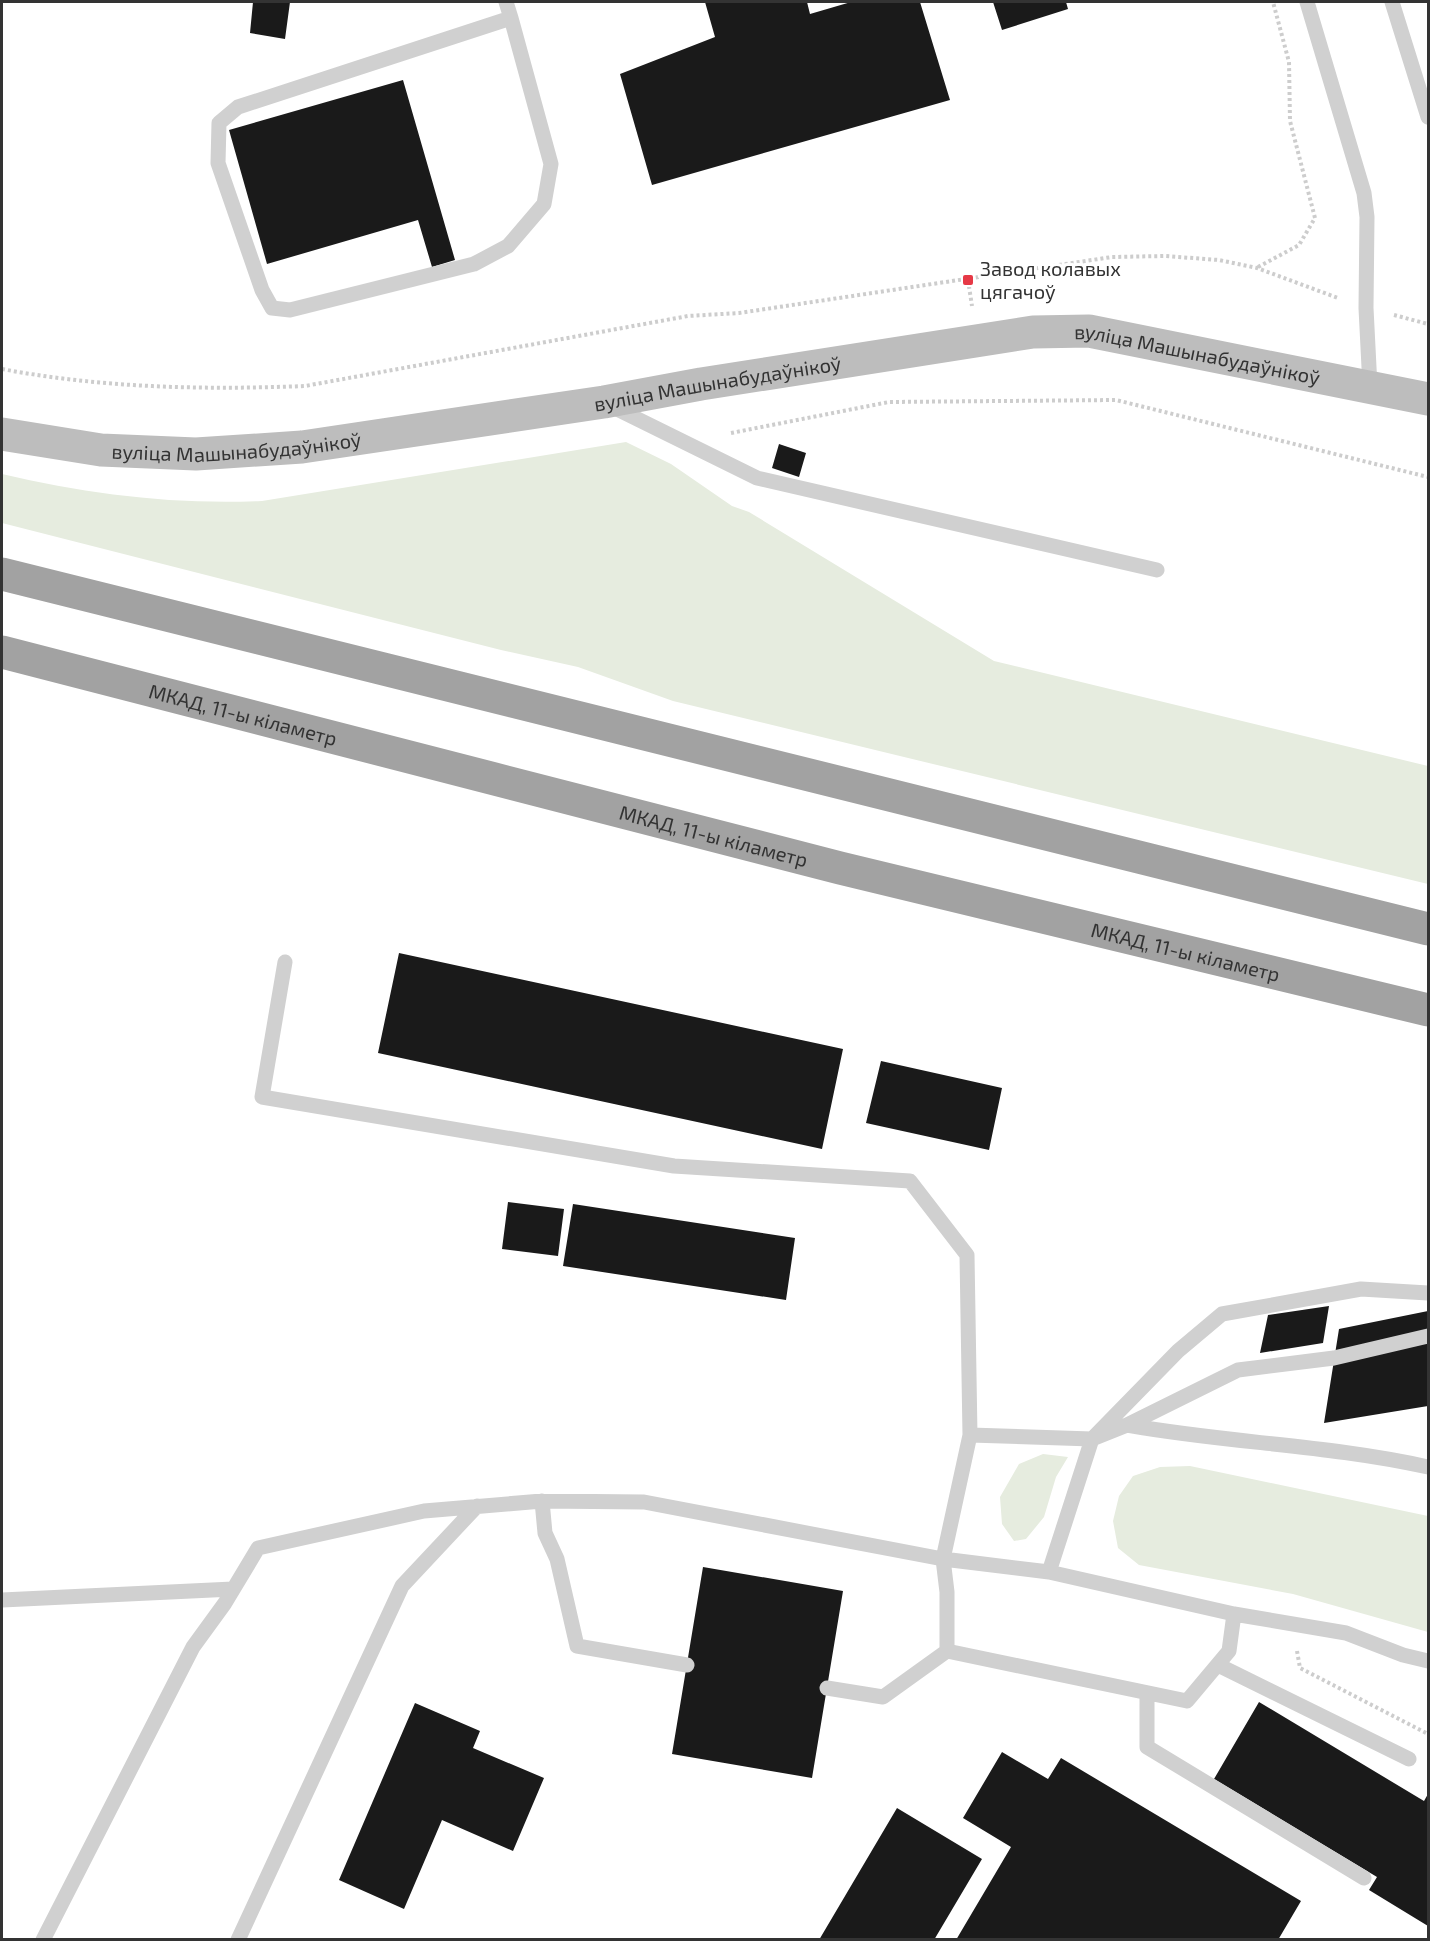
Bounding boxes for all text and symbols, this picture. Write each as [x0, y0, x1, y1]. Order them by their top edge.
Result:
place label: Завод колавых цягачоў [980, 256, 1121, 304]
marker: Завод колавых цягачоў [961, 273, 975, 287]
street label: вуліца Машынабудаўнікоў [1074, 318, 1323, 390]
street label: вуліца Машынабудаўнікоў [592, 350, 843, 415]
street label: вуліца Машынабудаўнікоў [111, 426, 363, 466]
street label: МКАД, 11-ы кіламетр [146, 678, 340, 750]
street label: МКАД, 11-ы кіламетр [617, 800, 810, 871]
street label: МКАД, 11-ы кіламетр [1089, 917, 1283, 986]

